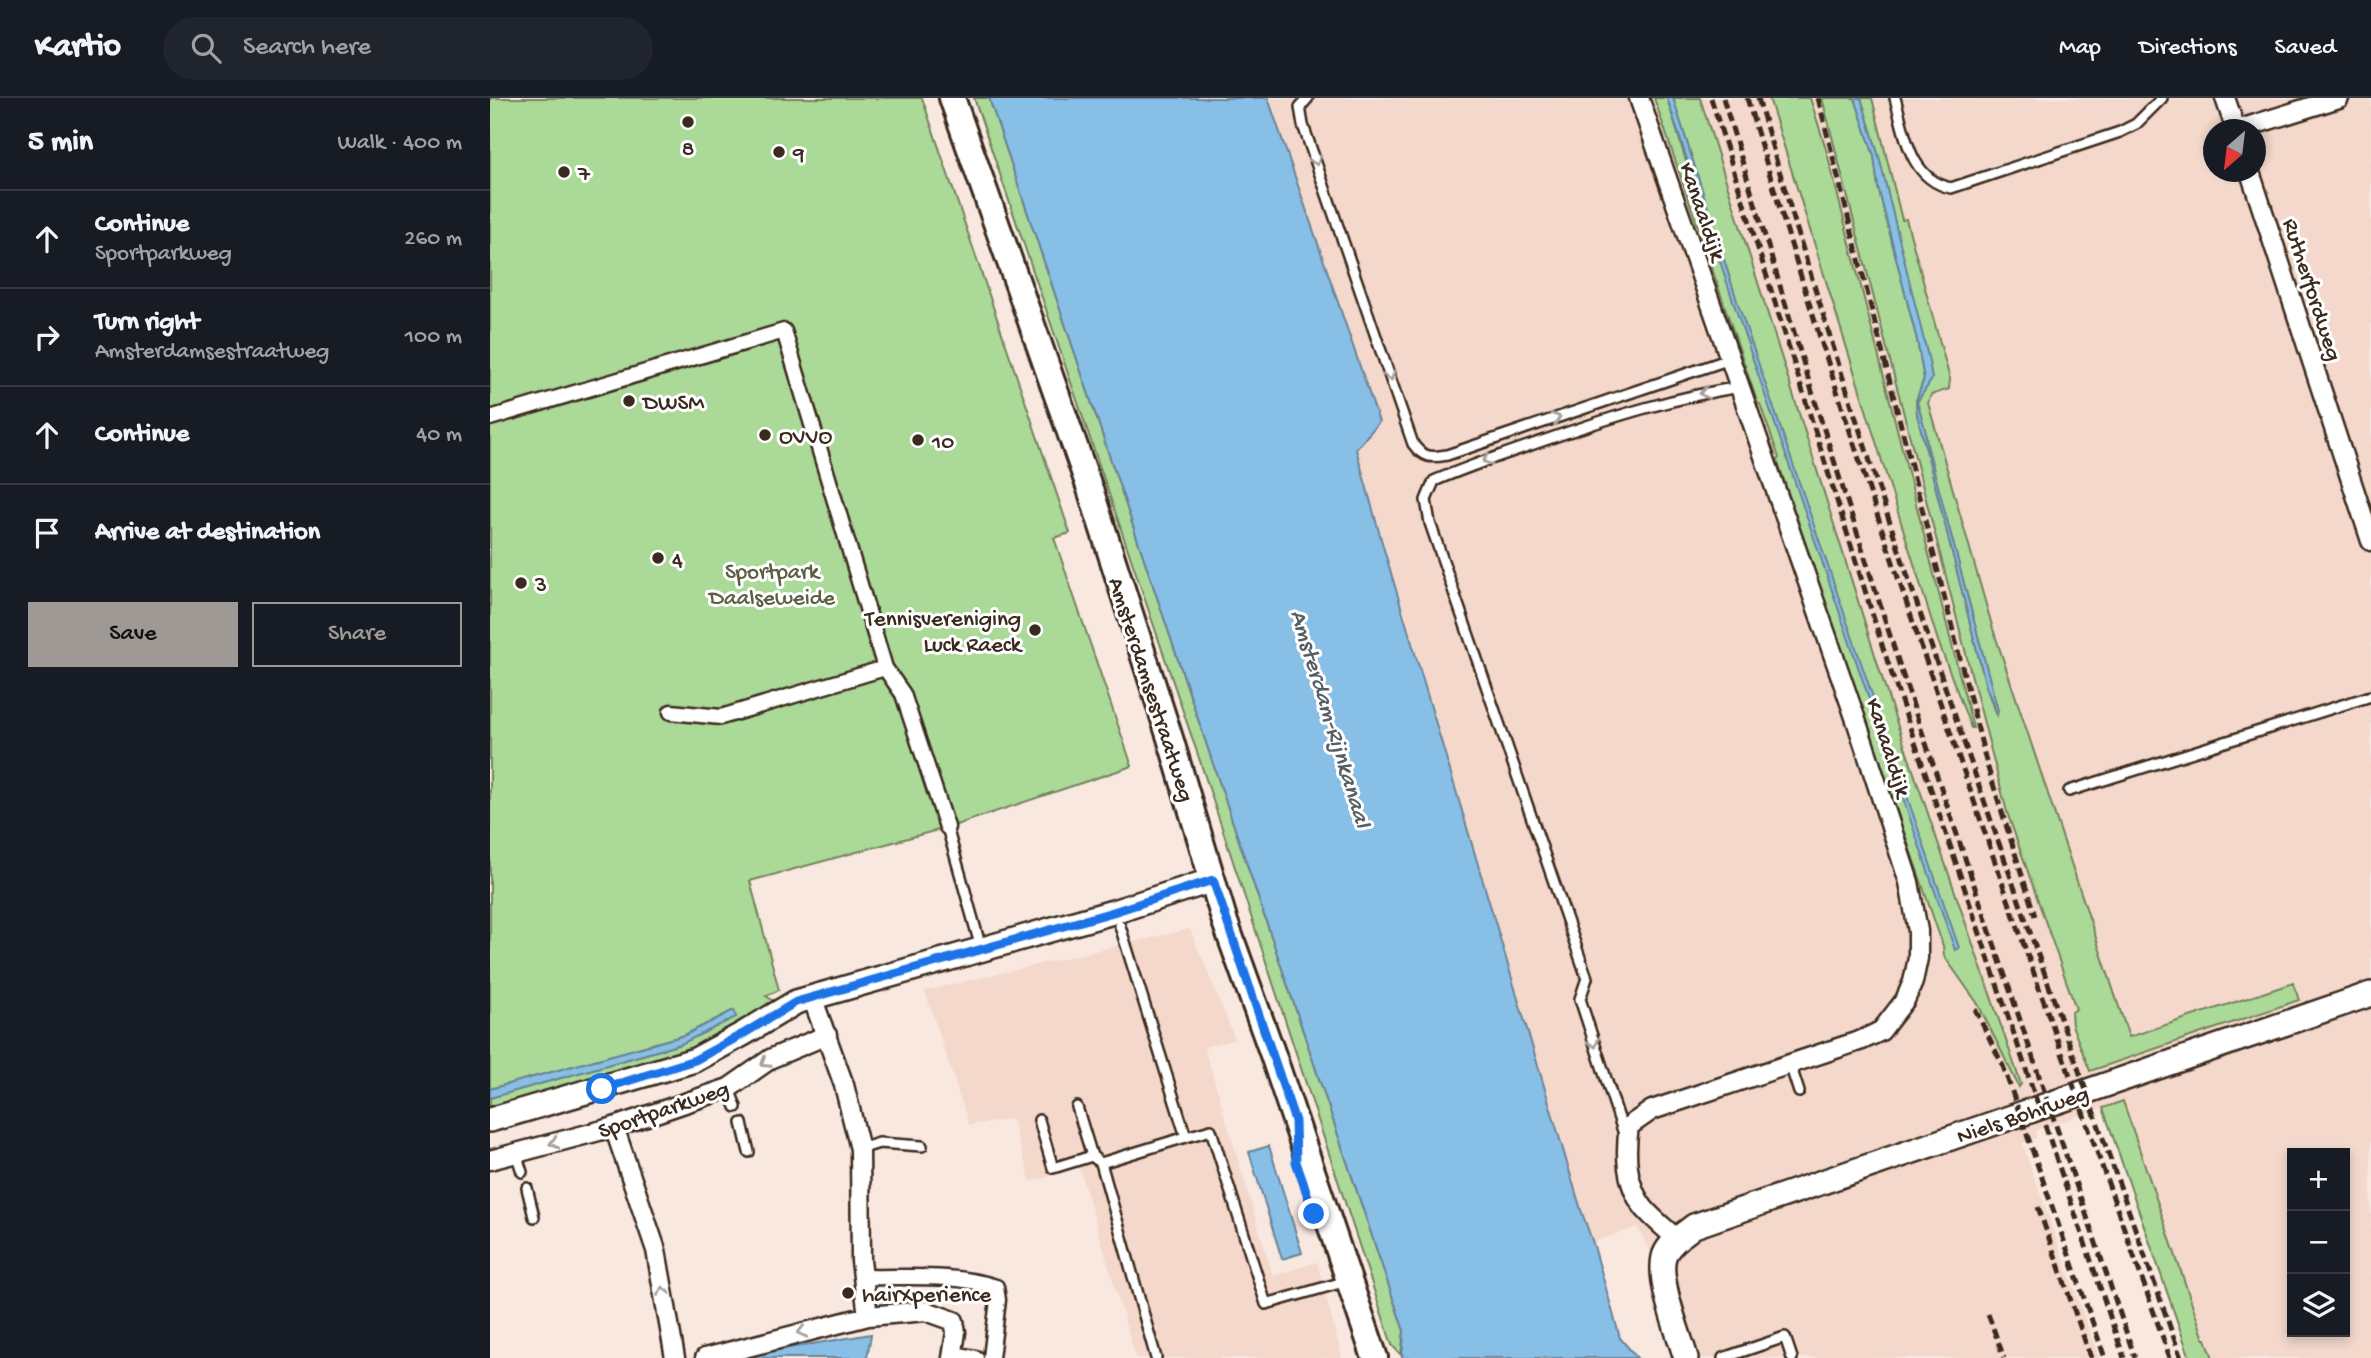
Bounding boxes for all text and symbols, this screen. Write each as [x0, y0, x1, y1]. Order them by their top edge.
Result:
search box [163, 17, 653, 80]
text: Kartio [35, 29, 121, 67]
icon: search [187, 29, 225, 67]
text: Search here [243, 33, 371, 64]
text: Map [2059, 34, 2101, 63]
text: Directions [2139, 34, 2237, 63]
text: Saved [2275, 34, 2336, 63]
marker: 8 [680, 114, 696, 130]
north arrow [2203, 119, 2266, 182]
text: 5 min [28, 126, 93, 161]
text: Walk · 400 m [337, 130, 462, 157]
place label: 8 [682, 137, 694, 164]
place label: 9 [792, 142, 805, 169]
marker: 9 [771, 144, 787, 160]
one-way arrow [1308, 154, 1322, 166]
street label: Kanaaldijk [1671, 159, 1731, 268]
place label: 7 [577, 162, 591, 189]
marker: 7 [556, 164, 572, 180]
text: Continue [95, 210, 189, 241]
street label: Rutherfordweg [2275, 216, 2346, 365]
icon: ahead [28, 220, 66, 258]
text: 260 m [404, 226, 462, 253]
text: Sportparkweg [95, 241, 232, 268]
text: Turn right [95, 308, 199, 339]
icon: right [28, 318, 66, 356]
text: 100 m [405, 324, 462, 351]
text: Amsterdamsestraatweg [95, 339, 329, 366]
one-way arrow [1382, 369, 1396, 382]
one-way arrow [1698, 385, 1710, 399]
place label: DWSM [641, 391, 705, 418]
marker: DWSM [621, 393, 637, 409]
one-way arrow [1550, 411, 1562, 426]
icon: ahead [28, 416, 66, 454]
text: Continue [95, 420, 189, 451]
text: 40 m [416, 422, 462, 449]
place label: OVVO [779, 425, 832, 452]
marker: OVVO [757, 427, 773, 443]
place label: 10 [931, 430, 954, 457]
marker: 10 [910, 432, 926, 448]
one-way arrow [1482, 452, 1494, 466]
icon: arrive [28, 514, 66, 552]
text: Arrive at destination [95, 518, 320, 549]
place label: 4 [672, 548, 683, 575]
marker: 4 [650, 550, 666, 566]
park label: Sportpark Daalseweide [707, 560, 836, 613]
place label: 3 [534, 573, 547, 600]
street label: Amsterdamsestraatweg [1101, 574, 1199, 806]
marker: 3 [513, 575, 529, 591]
button: Save [28, 602, 238, 667]
button: Share [252, 602, 462, 667]
place label: Tennisvereniging Luck Raeck [863, 607, 1024, 660]
water label: Amsterdam-Rijnkanaal [1282, 607, 1376, 833]
marker: Tennisvereniging Luck Raeck [1027, 622, 1043, 638]
street label: Kanaaldijk [1858, 695, 1916, 804]
one-way arrow [1586, 1036, 1601, 1048]
one-way arrow [760, 1055, 773, 1068]
route start [586, 1073, 617, 1104]
street label: Sportparkweg [595, 1076, 733, 1146]
street label: Niels Bohrweg [1954, 1081, 2093, 1152]
one-way arrow [548, 1135, 560, 1149]
map controls [2287, 1148, 2350, 1337]
button: + [2287, 1148, 2350, 1211]
route end [1298, 1198, 1329, 1229]
button: − [2287, 1211, 2350, 1274]
button: layers [2287, 1274, 2350, 1337]
place label: hairXperience [862, 1283, 992, 1310]
one-way arrow [656, 1285, 671, 1297]
marker: hairXperience [840, 1285, 856, 1301]
one-way arrow [796, 1324, 808, 1338]

